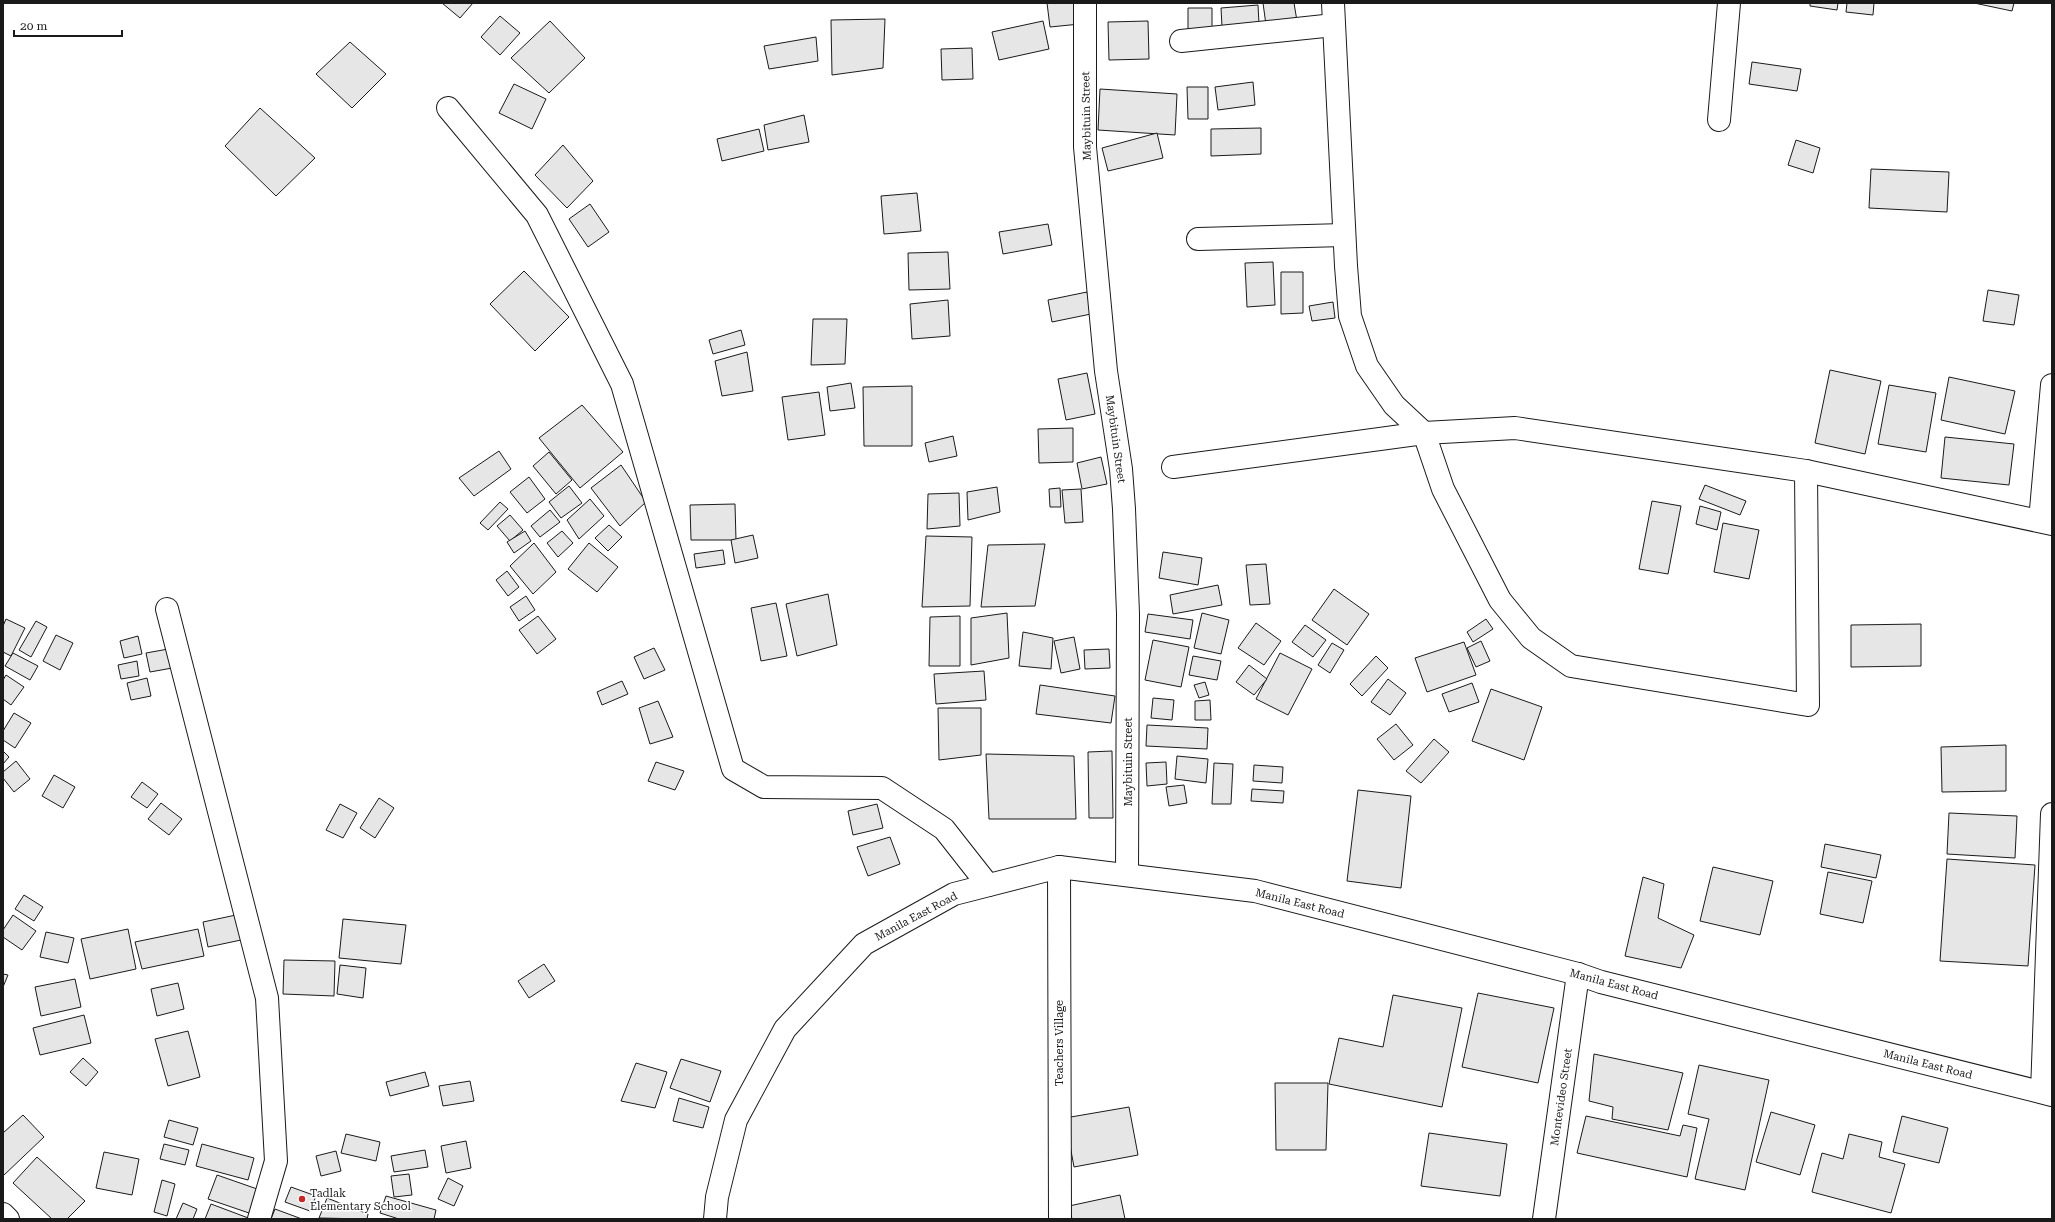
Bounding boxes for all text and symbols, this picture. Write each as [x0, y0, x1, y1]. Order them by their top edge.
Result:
scale bar [14, 12, 122, 38]
text: 20 m [20, 19, 47, 33]
street label: Maybituin Street [1079, 71, 1094, 161]
street label: Maybituin Street [1103, 394, 1128, 484]
street label: Maybituin Street [1122, 717, 1135, 807]
street label: Manila East Road [1254, 886, 1346, 921]
street label: Manila East Road [873, 889, 960, 944]
street label: Manila East Road [1568, 966, 1660, 1003]
street label: Teachers Village [1053, 1000, 1066, 1086]
street label: Manila East Road [1882, 1047, 1974, 1082]
street label: Montevideo Street [1548, 1048, 1575, 1147]
place label: Tadlak Elementary School [310, 1187, 411, 1213]
marker: Tadlak Elementary School [297, 1194, 307, 1204]

